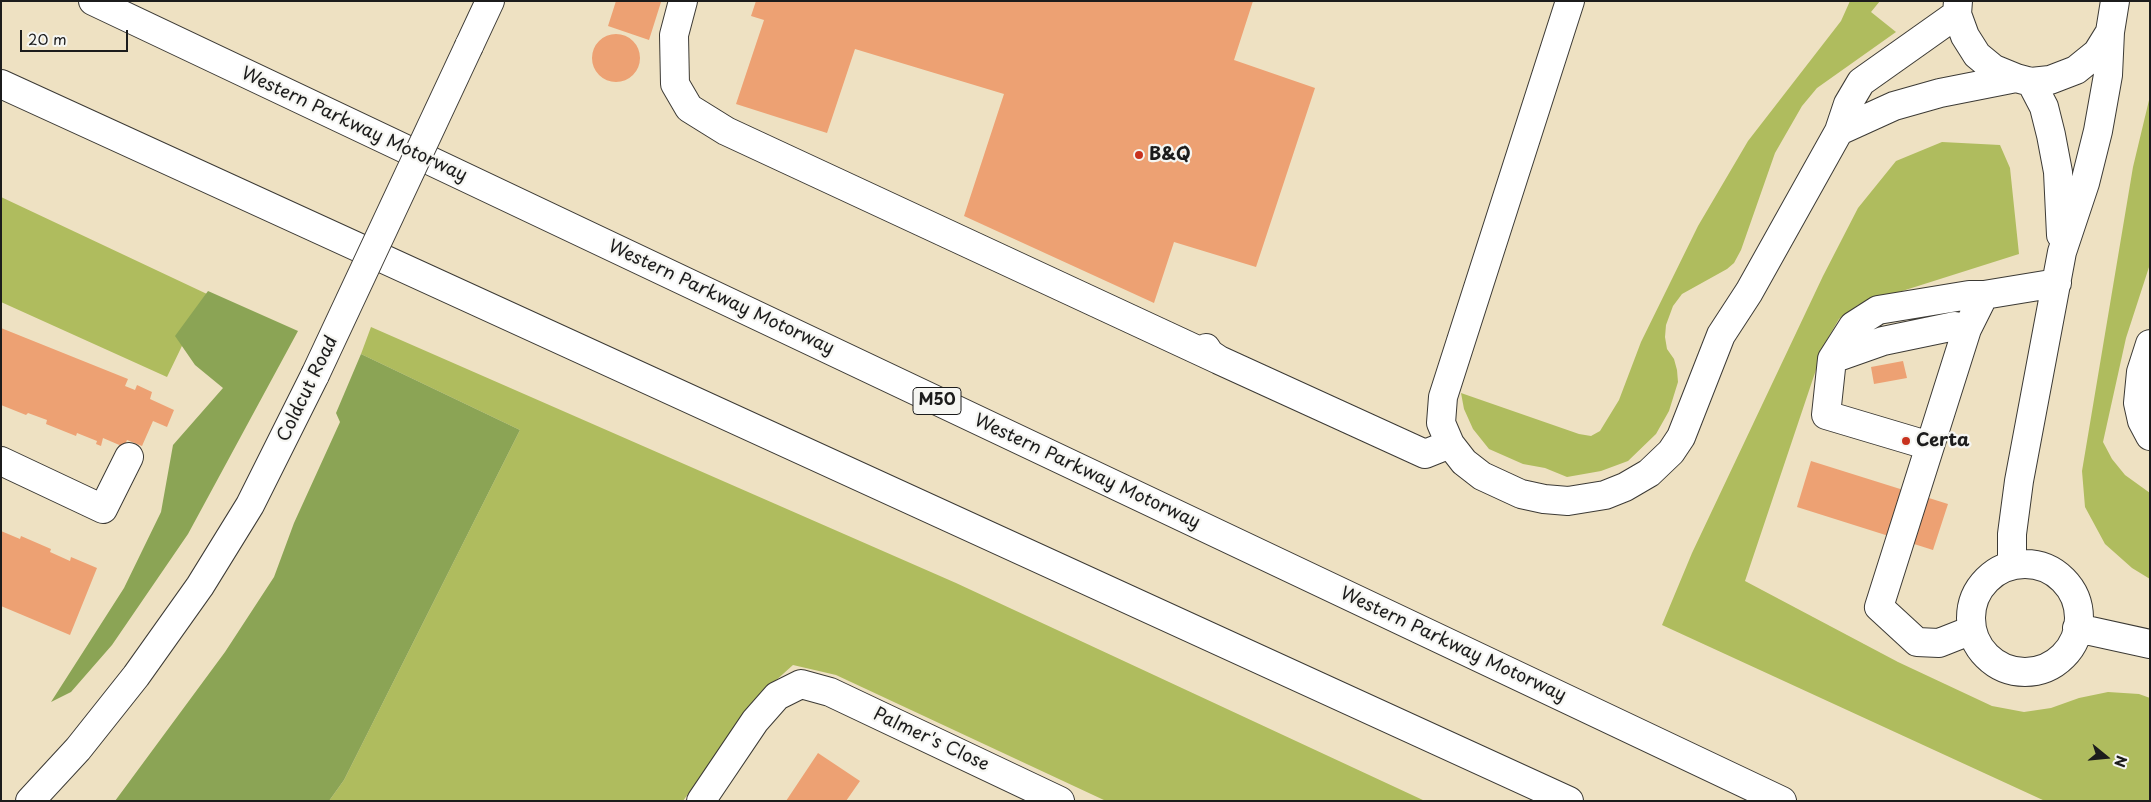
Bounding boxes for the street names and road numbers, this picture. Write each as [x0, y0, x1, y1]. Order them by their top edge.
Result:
street label: Western Parkway Motorway [238, 63, 470, 187]
street label: Western Parkway Motorway [605, 236, 837, 360]
street label: Coldcut Road [273, 333, 343, 445]
road number: M50 [913, 388, 961, 414]
street label: Western Parkway Motorway [971, 410, 1203, 534]
street label: Western Parkway Motorway [1337, 583, 1569, 707]
street label: Palmer's Close [870, 704, 992, 776]

